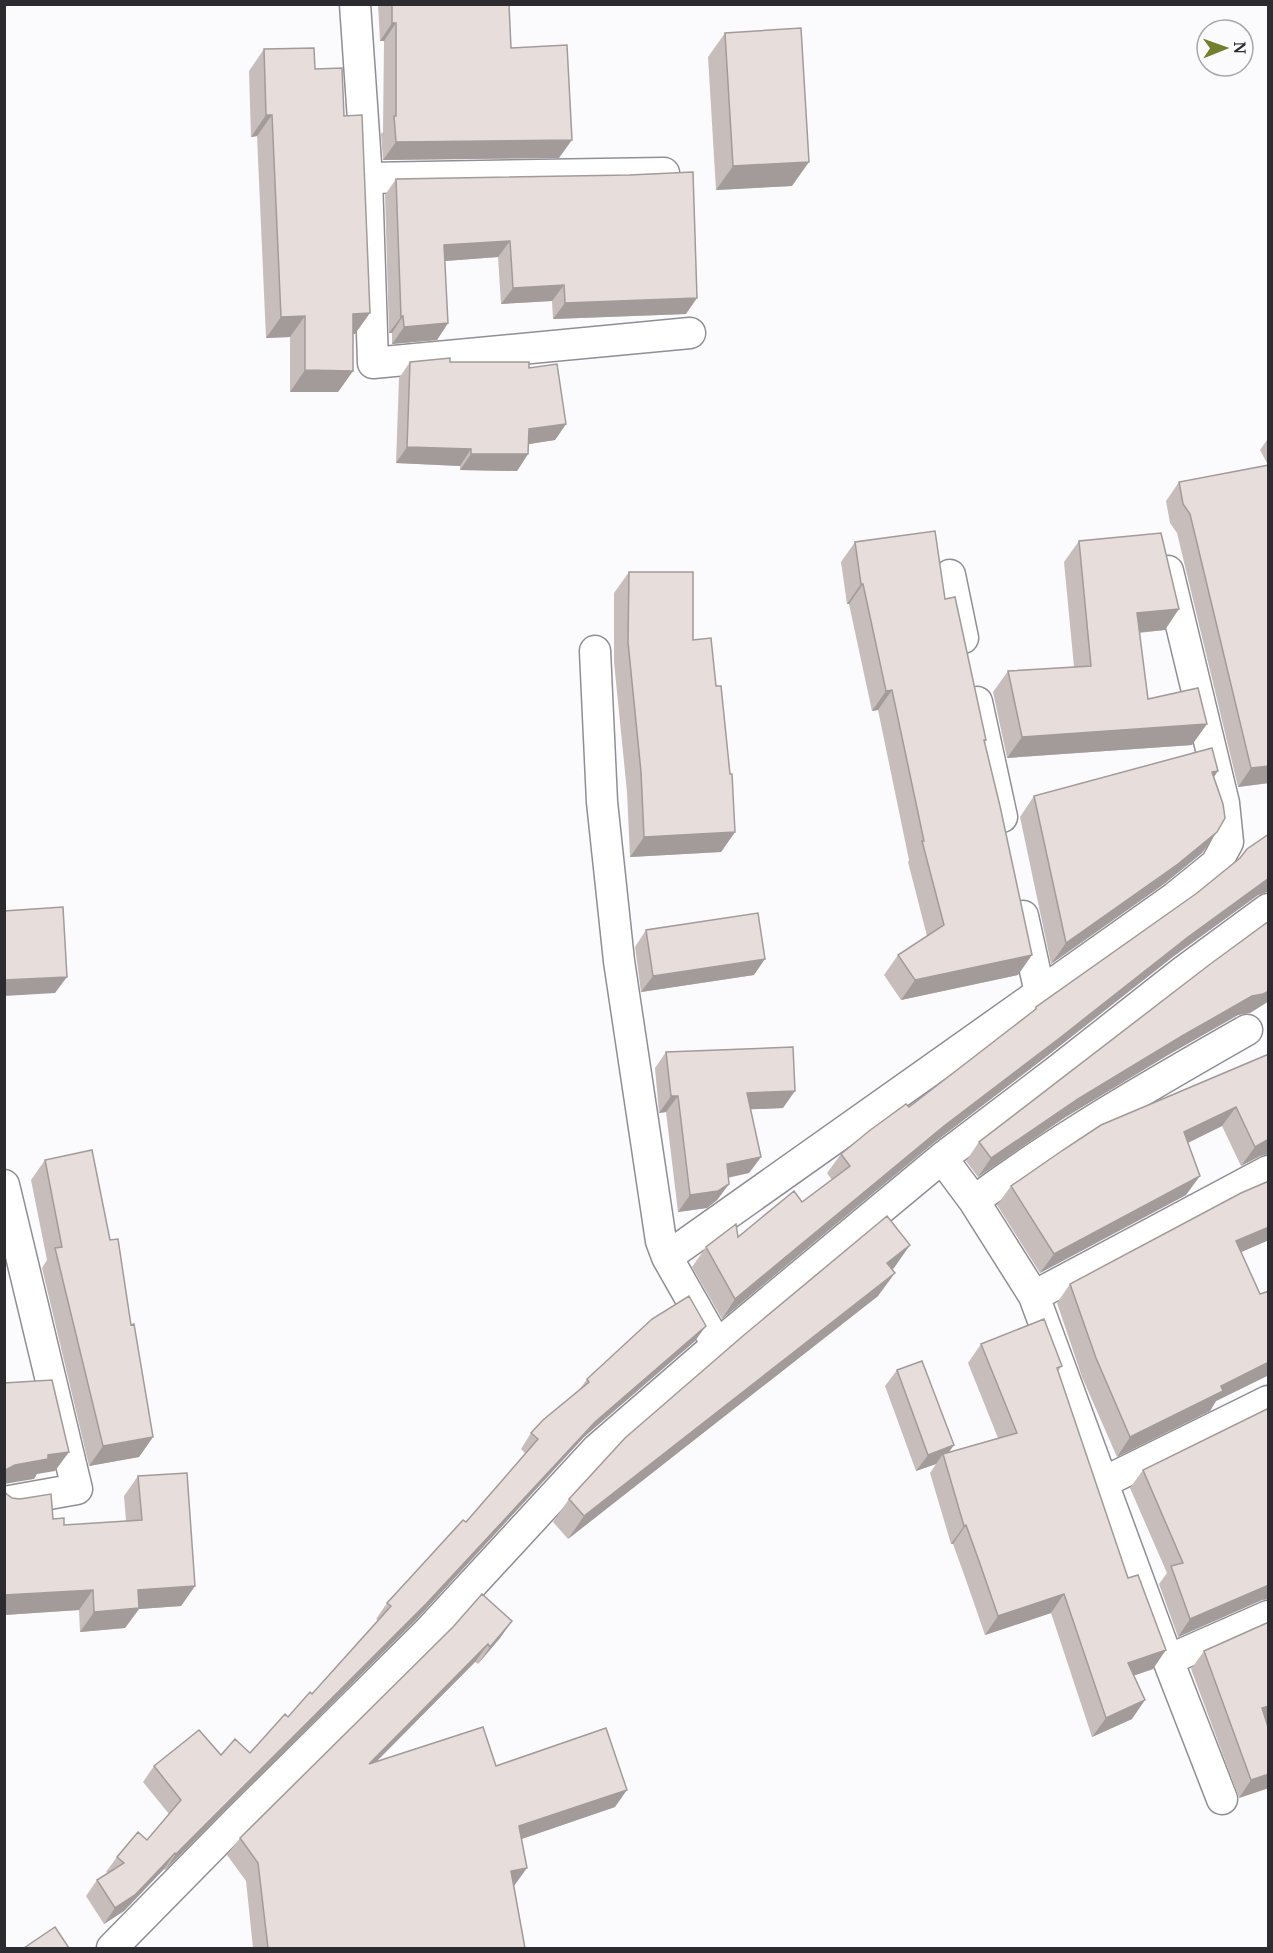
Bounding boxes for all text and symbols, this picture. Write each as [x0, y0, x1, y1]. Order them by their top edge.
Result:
north arrow [1195, 18, 1255, 78]
text: N [1229, 41, 1251, 55]

